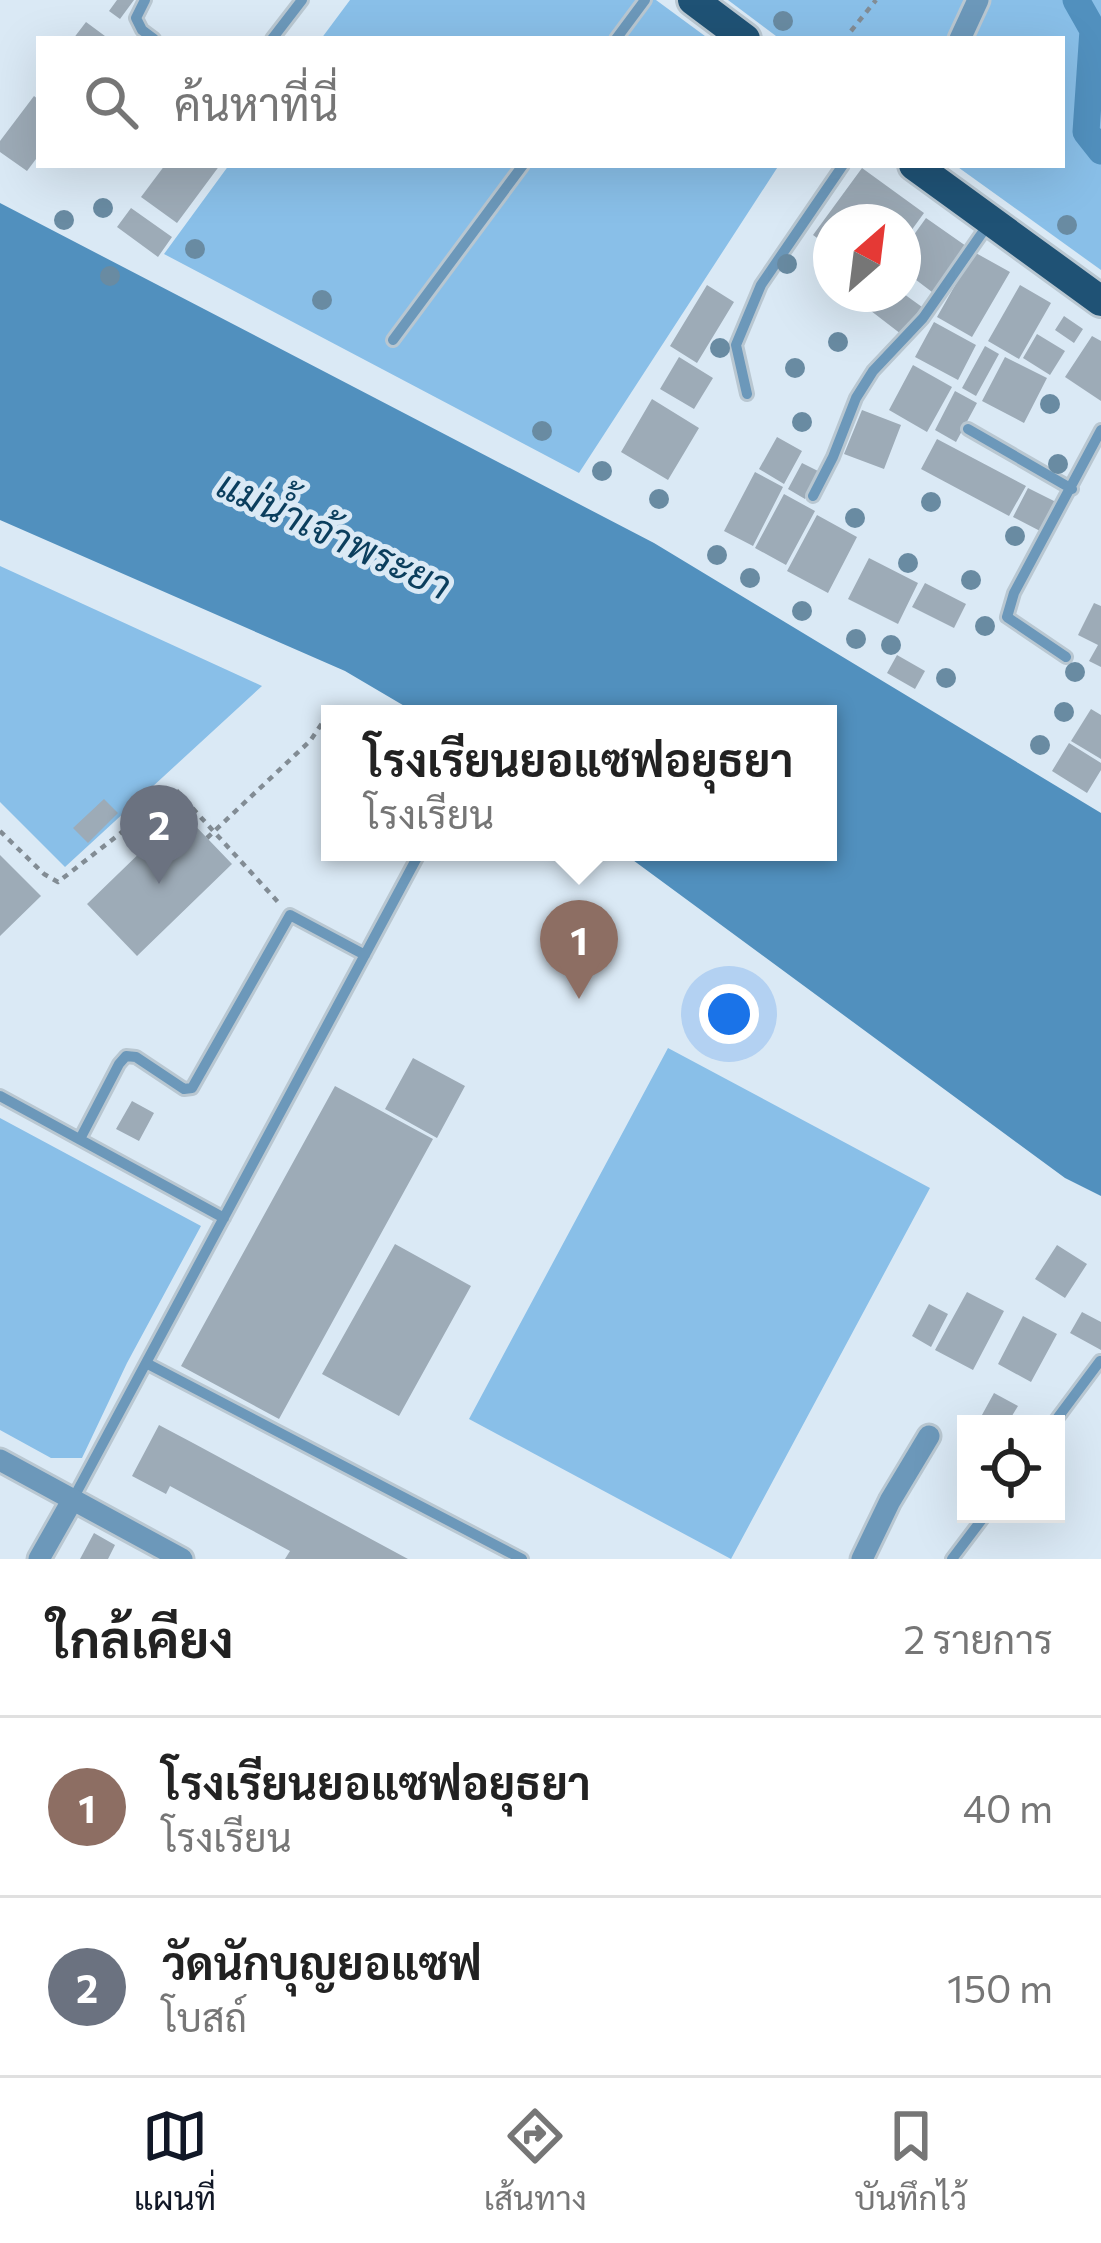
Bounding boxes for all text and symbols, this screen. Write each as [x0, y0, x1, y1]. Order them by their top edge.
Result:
search box [36, 36, 1065, 168]
icon: search [78, 69, 144, 135]
text: ค้นหาที่นี่ [174, 75, 338, 130]
north arrow [813, 204, 921, 312]
water label: แม่น้ำเจ้าพระยา [211, 452, 462, 608]
popup [321, 705, 837, 861]
text: โรงเรียนยอแซฟอยุธยา [365, 731, 793, 786]
pin: 2 [120, 785, 198, 884]
text: โรงเรียน [365, 789, 494, 837]
pin: 1 [540, 900, 618, 999]
your location [699, 984, 759, 1044]
map controls [957, 1415, 1065, 1523]
button: locate [957, 1415, 1065, 1523]
text: ใกล้เคียง [48, 1606, 234, 1669]
text: 2 รายการ [904, 1614, 1053, 1662]
text: โรงเรียนยอแซฟอยุธยา [162, 1754, 591, 1809]
text: 1 [78, 1783, 96, 1831]
text: 40 m [963, 1783, 1053, 1831]
text: โรงเรียน [162, 1812, 291, 1860]
text: วัดนักบุญยอแซฟ [162, 1934, 482, 1989]
text: 2 [76, 1963, 98, 2011]
text: 150 m [947, 1963, 1053, 2011]
text: โบสถ์ [162, 1992, 247, 2040]
tab: แผนที่ [134, 2103, 216, 2218]
tab: เส้นทาง [484, 2103, 587, 2218]
tab: บันทึกไว้ [854, 2103, 967, 2218]

